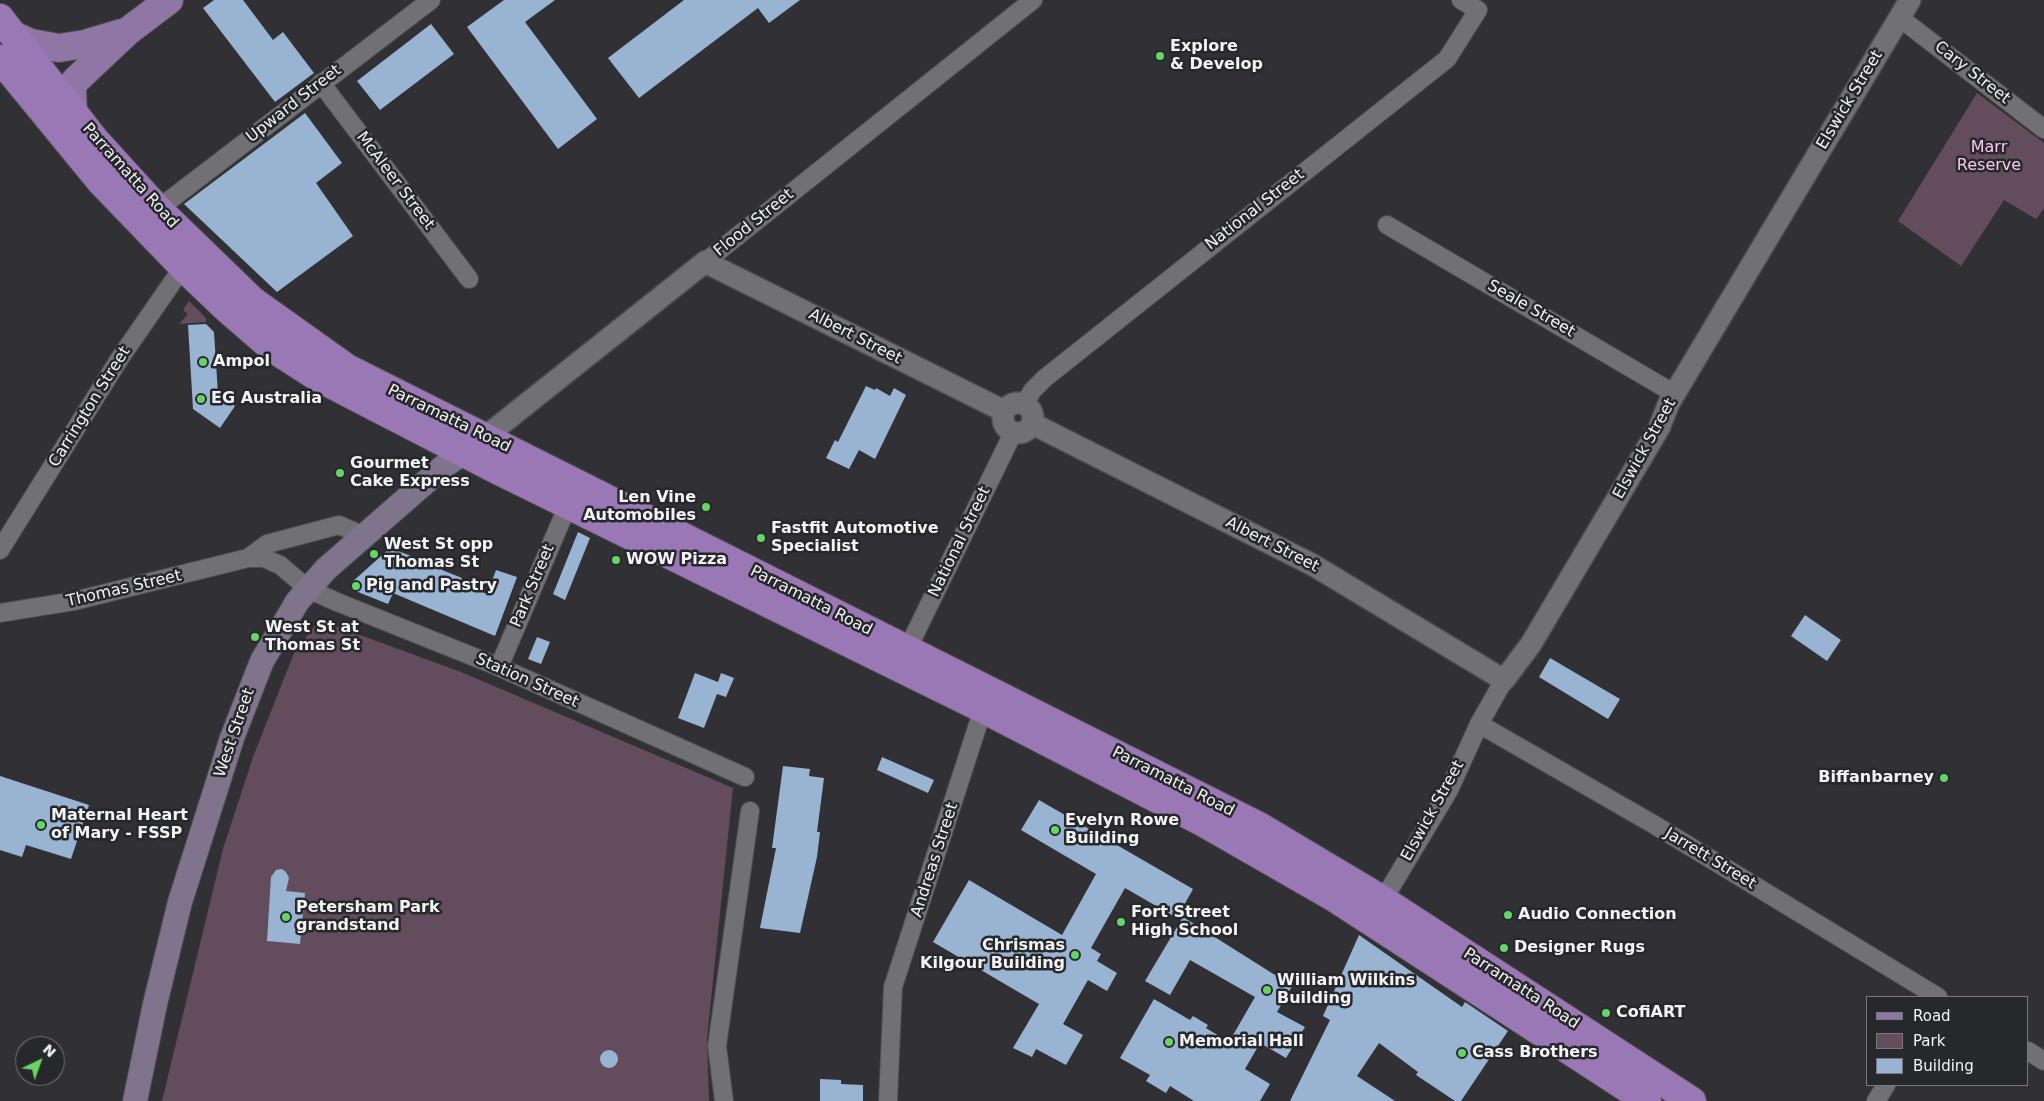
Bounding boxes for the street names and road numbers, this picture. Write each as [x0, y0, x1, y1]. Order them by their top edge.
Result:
street label: Cary Street [1930, 38, 2014, 108]
street label: Elswick Street [1813, 47, 1887, 153]
street label: Upward Street [243, 61, 345, 147]
street label: Parramatta Road [78, 120, 182, 232]
street label: McAleer Street [352, 128, 438, 234]
street label: National Street [1202, 165, 1308, 255]
street label: Flood Street [710, 185, 798, 261]
street label: Seale Street [1484, 276, 1578, 342]
street label: Albert Street [805, 305, 905, 369]
street label: Carrington Street [45, 343, 135, 471]
street label: Parramatta Road [384, 381, 514, 457]
street label: Elswick Street [1609, 395, 1681, 503]
street label: National Street [925, 484, 995, 600]
street label: Albert Street [1222, 513, 1322, 577]
street label: Park Street [507, 542, 559, 630]
street label: Parramatta Road [747, 562, 875, 640]
street label: Thomas Street [65, 566, 183, 612]
street label: Station Street [473, 650, 581, 712]
street label: West Street [211, 686, 259, 780]
street label: Parramatta Road [1109, 743, 1237, 821]
street label: Elswick Street [1397, 757, 1469, 865]
street label: Andreas Street [907, 800, 963, 920]
street label: Jarrett Street [1661, 824, 1759, 894]
street label: Parramatta Road [1459, 944, 1583, 1034]

